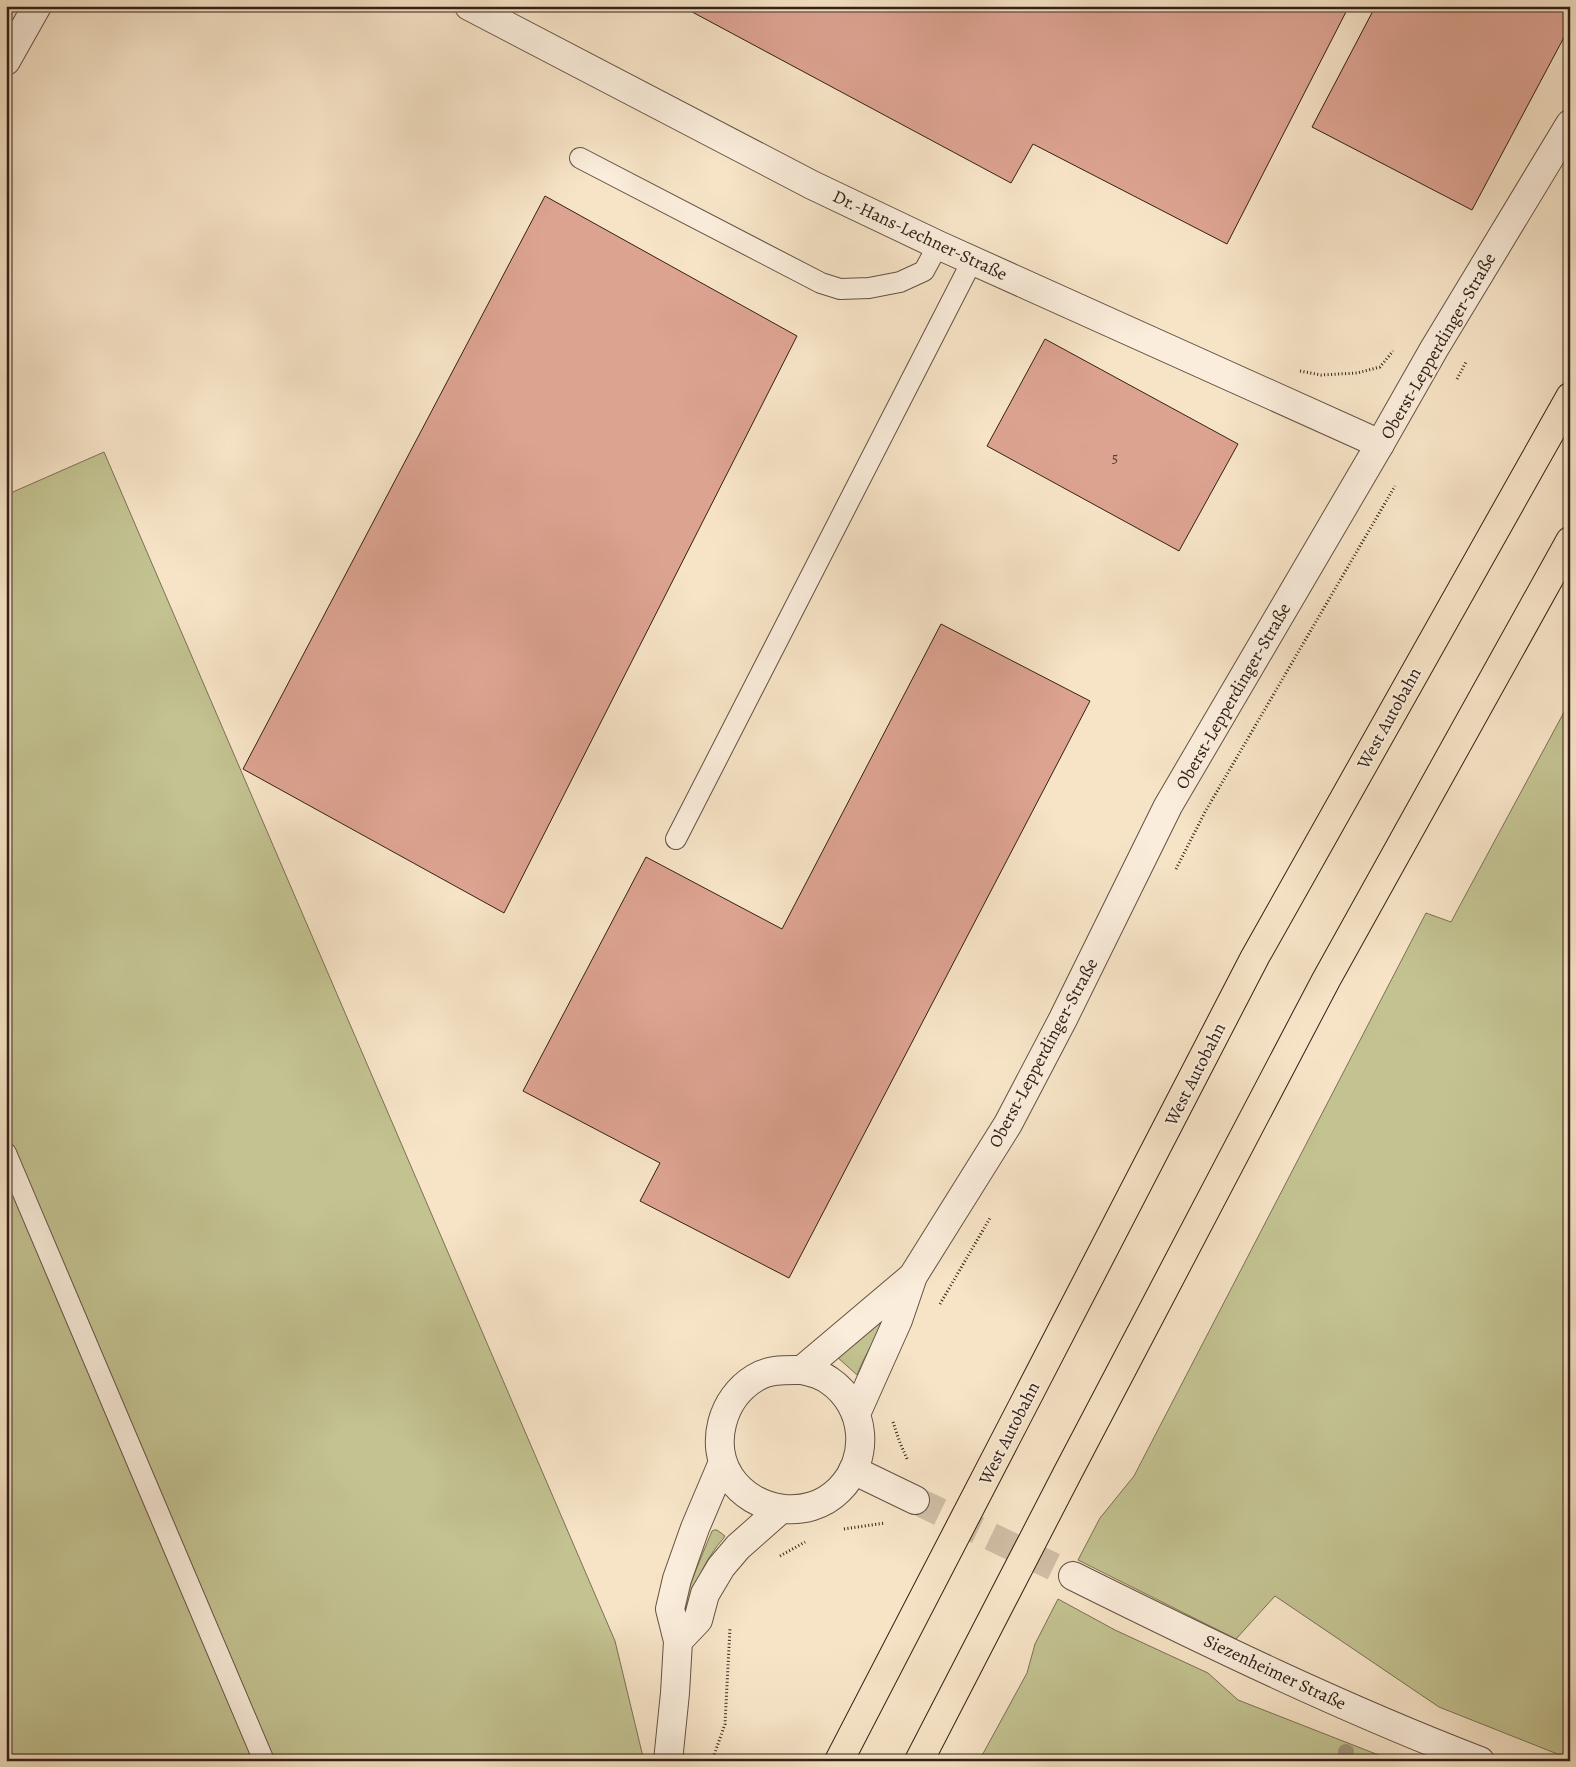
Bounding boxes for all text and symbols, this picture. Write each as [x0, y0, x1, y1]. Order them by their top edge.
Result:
street label: Dr.-Hans-Lechner-Straße [829, 184, 1011, 286]
street label: Oberst-Lepperdinger-Straße [1375, 248, 1501, 444]
house number: 5 [1112, 448, 1118, 468]
street label: Oberst-Lepperdinger-Straße [1170, 598, 1296, 794]
street label: West Autobahn [1351, 663, 1427, 774]
street label: Oberst-Lepperdinger-Straße [983, 954, 1103, 1152]
street label: West Autobahn [1158, 1019, 1231, 1130]
street label: West Autobahn [972, 1378, 1045, 1489]
street label: Siezenheimer Straße [1200, 1629, 1350, 1715]

